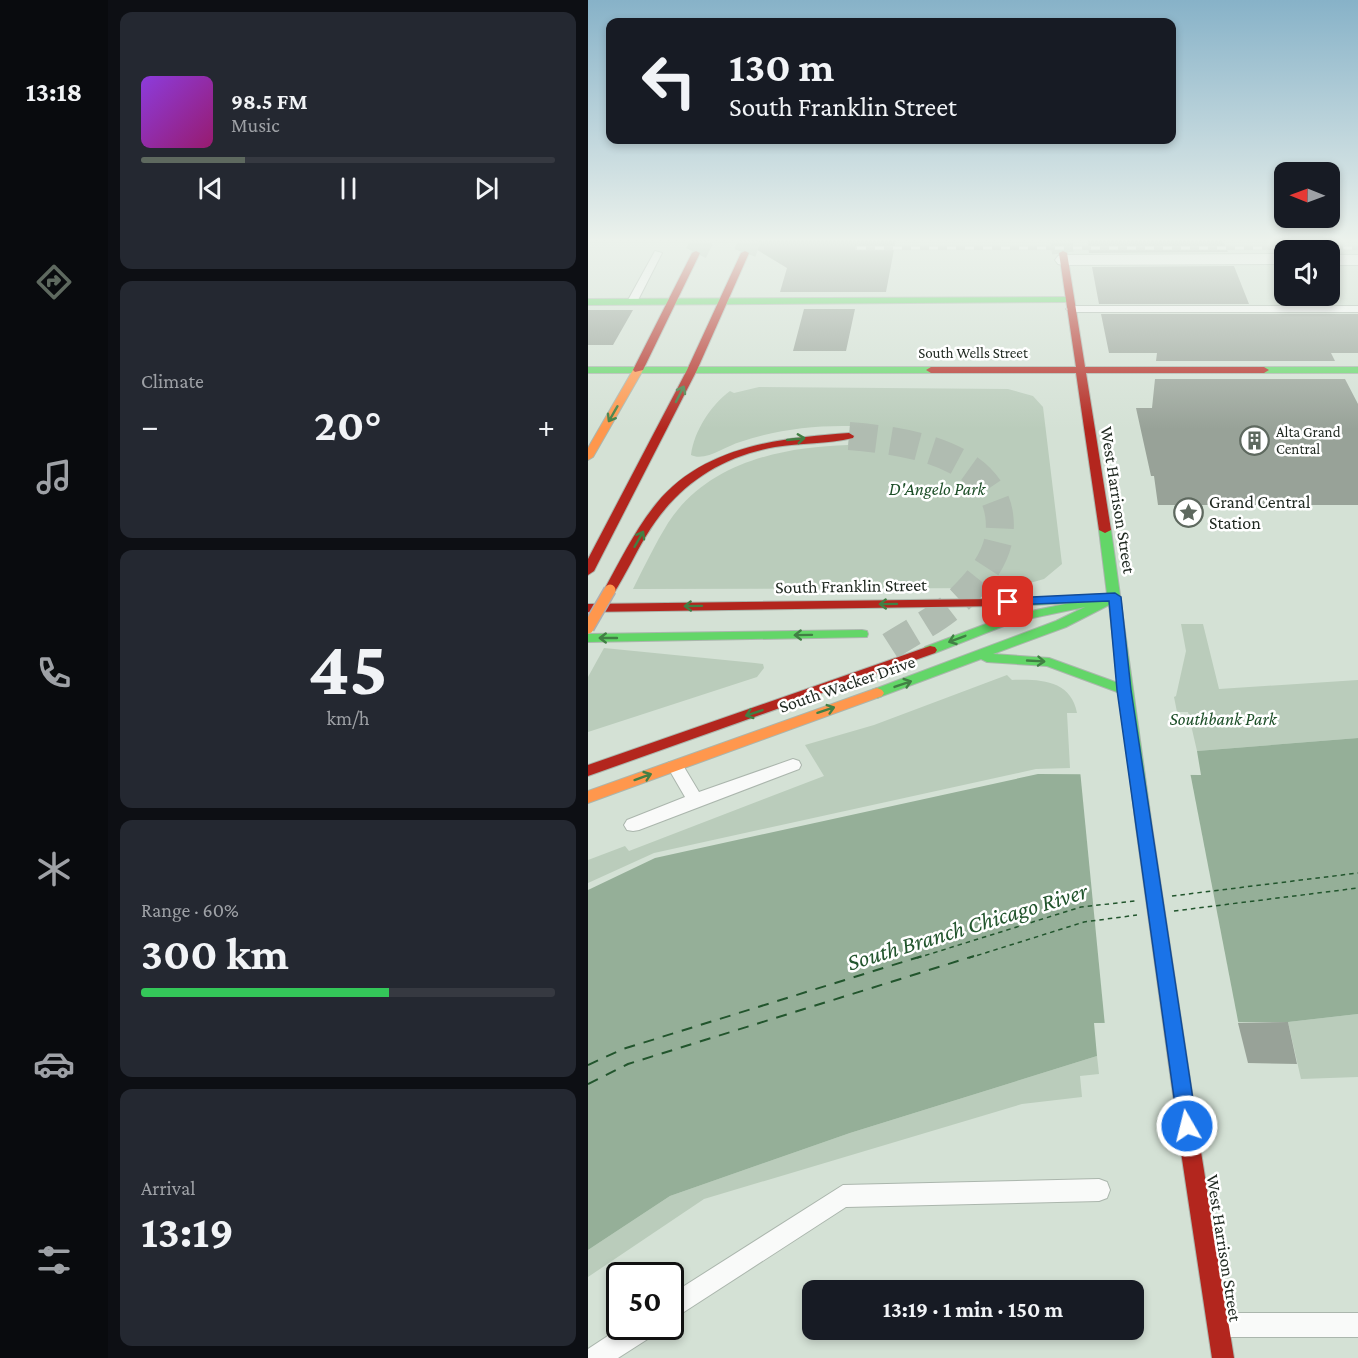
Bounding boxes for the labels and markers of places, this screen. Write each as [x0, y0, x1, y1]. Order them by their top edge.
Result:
place label: Alta Grand Central [1276, 424, 1341, 457]
building icon: Alta Grand Central [1239, 425, 1271, 457]
place label: Grand Central Station [1209, 492, 1311, 533]
place icon: Grand Central Station [1172, 496, 1204, 528]
pin [982, 576, 1033, 627]

